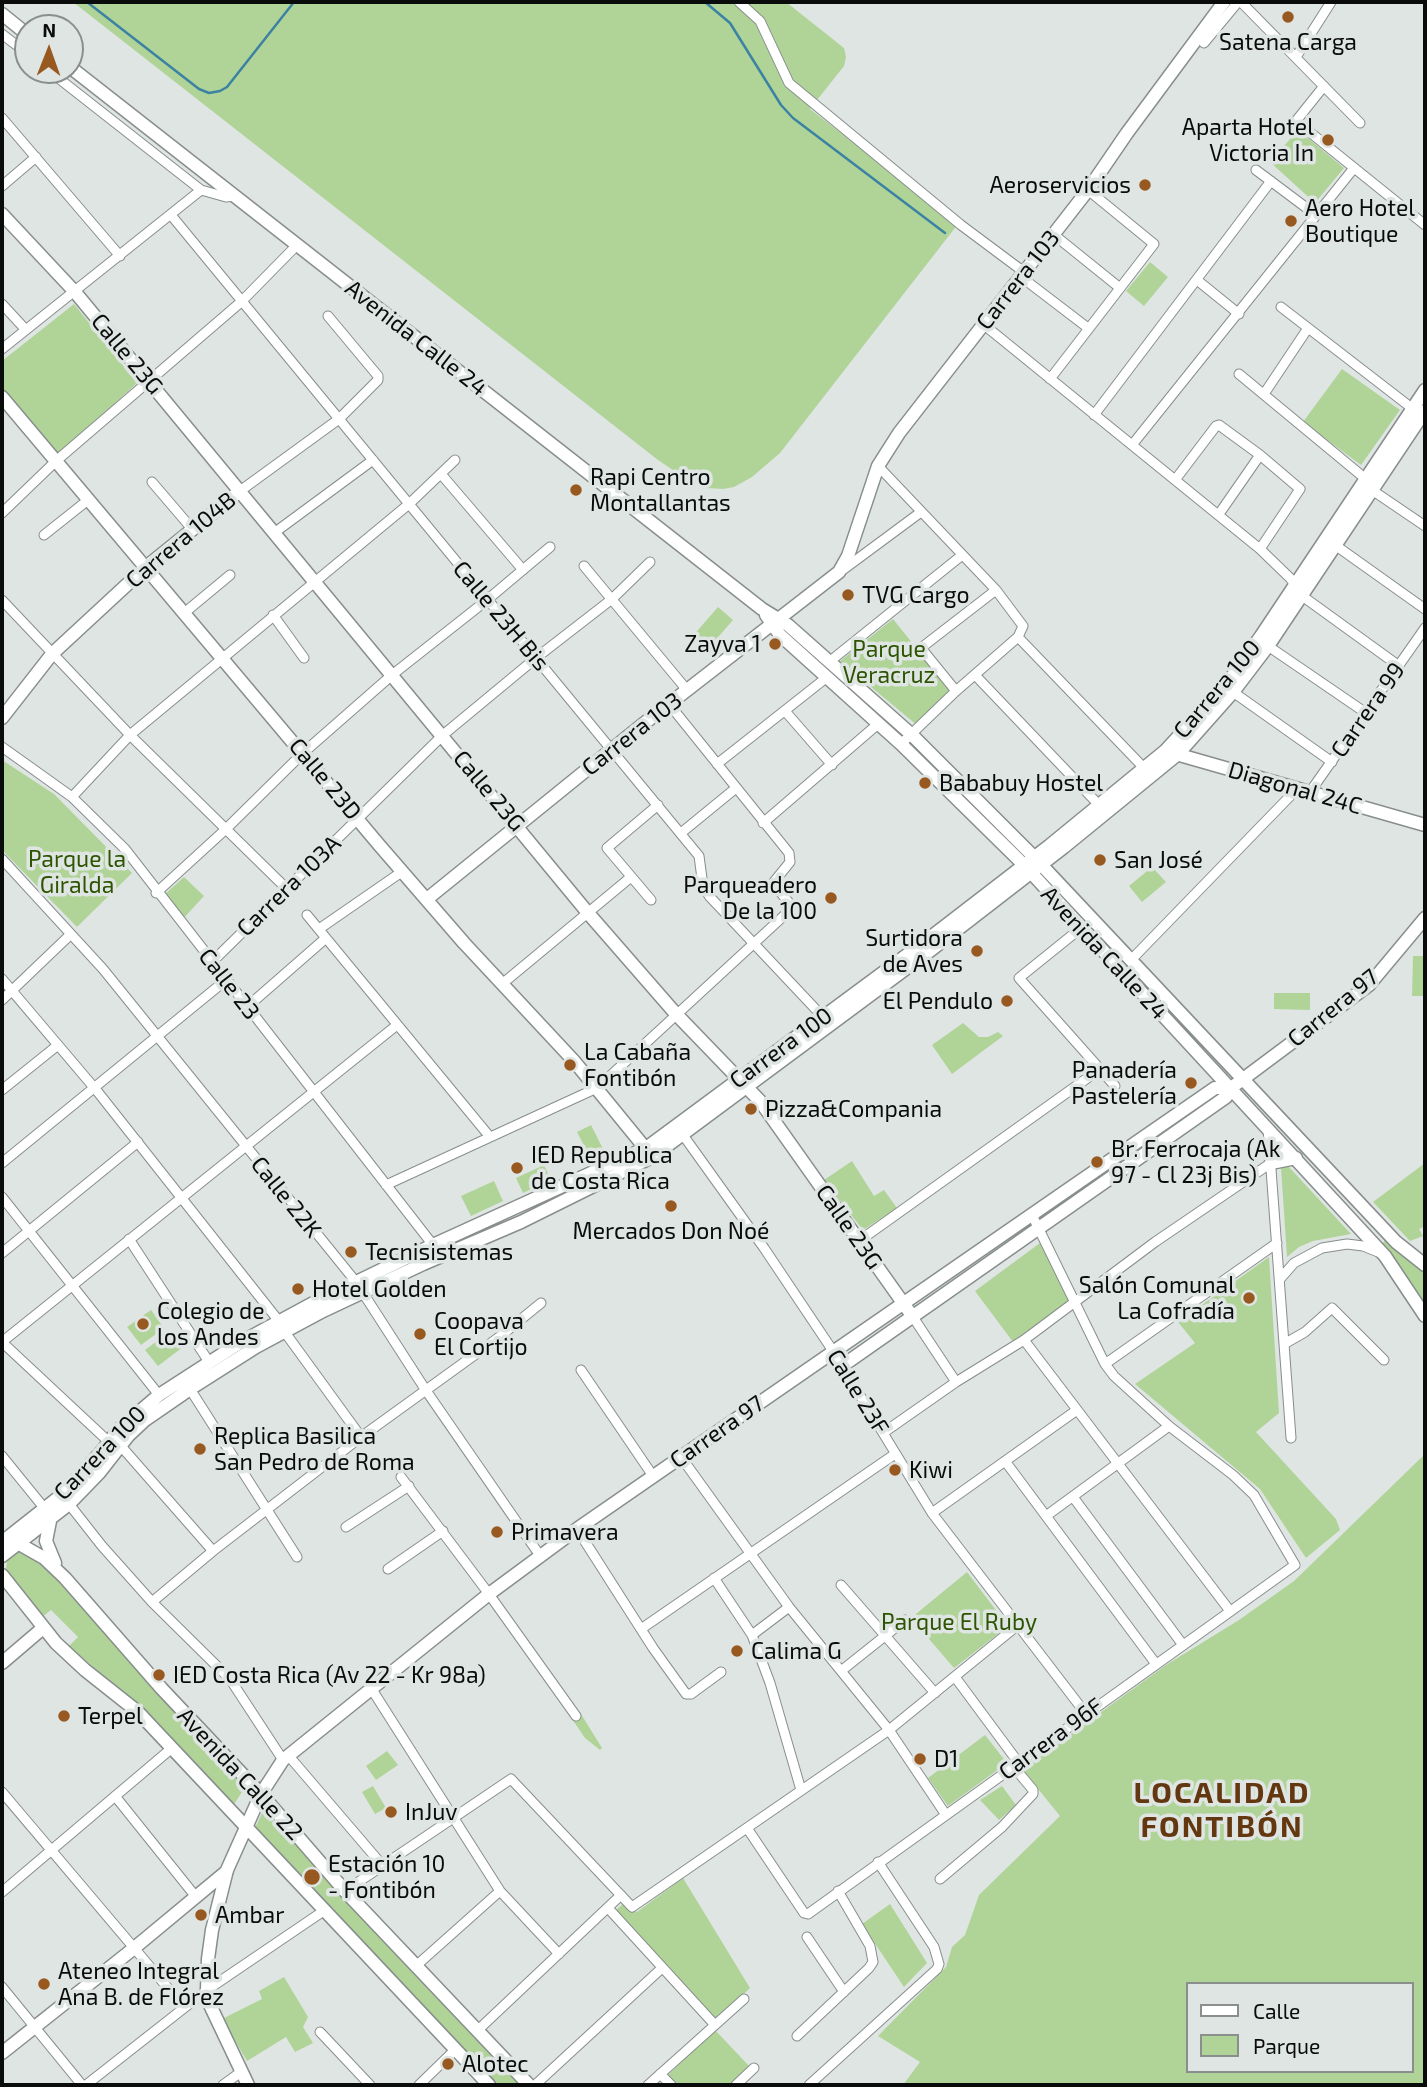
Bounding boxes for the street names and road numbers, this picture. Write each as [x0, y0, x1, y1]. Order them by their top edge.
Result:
street label: Carrera 103 [970, 225, 1066, 335]
street label: Avenida Calle 24 [340, 274, 492, 402]
street label: Calle 23G [85, 308, 169, 400]
street label: Carrera 104B [121, 486, 241, 594]
street label: Calle 23H Bis [447, 556, 555, 676]
street label: Carrera 100 [1168, 634, 1266, 744]
street label: Carrera 99 [1325, 657, 1411, 763]
street label: Carrera 103 [577, 686, 687, 782]
street label: Calle 23D [283, 733, 367, 825]
street label: Calle 23G [447, 745, 531, 837]
street label: Diagonal 24C [1225, 756, 1365, 820]
street label: Carrera 103A [231, 830, 347, 942]
street label: Avenida Calle 24 [1035, 881, 1173, 1025]
street label: Calle 23 [193, 943, 265, 1025]
street label: Carrera 97 [1282, 963, 1384, 1053]
street label: Carrera 100 [724, 1002, 838, 1094]
street label: Calle 22K [245, 1151, 327, 1243]
street label: Calle 23G [810, 1179, 888, 1275]
street label: Calle 23F [821, 1344, 895, 1440]
street label: Carrera 97 [665, 1390, 769, 1474]
street label: Carrera 100 [48, 1400, 152, 1506]
street label: Carrera 96F [994, 1692, 1108, 1786]
street label: Avenida Calle 22 [172, 1702, 308, 1846]

